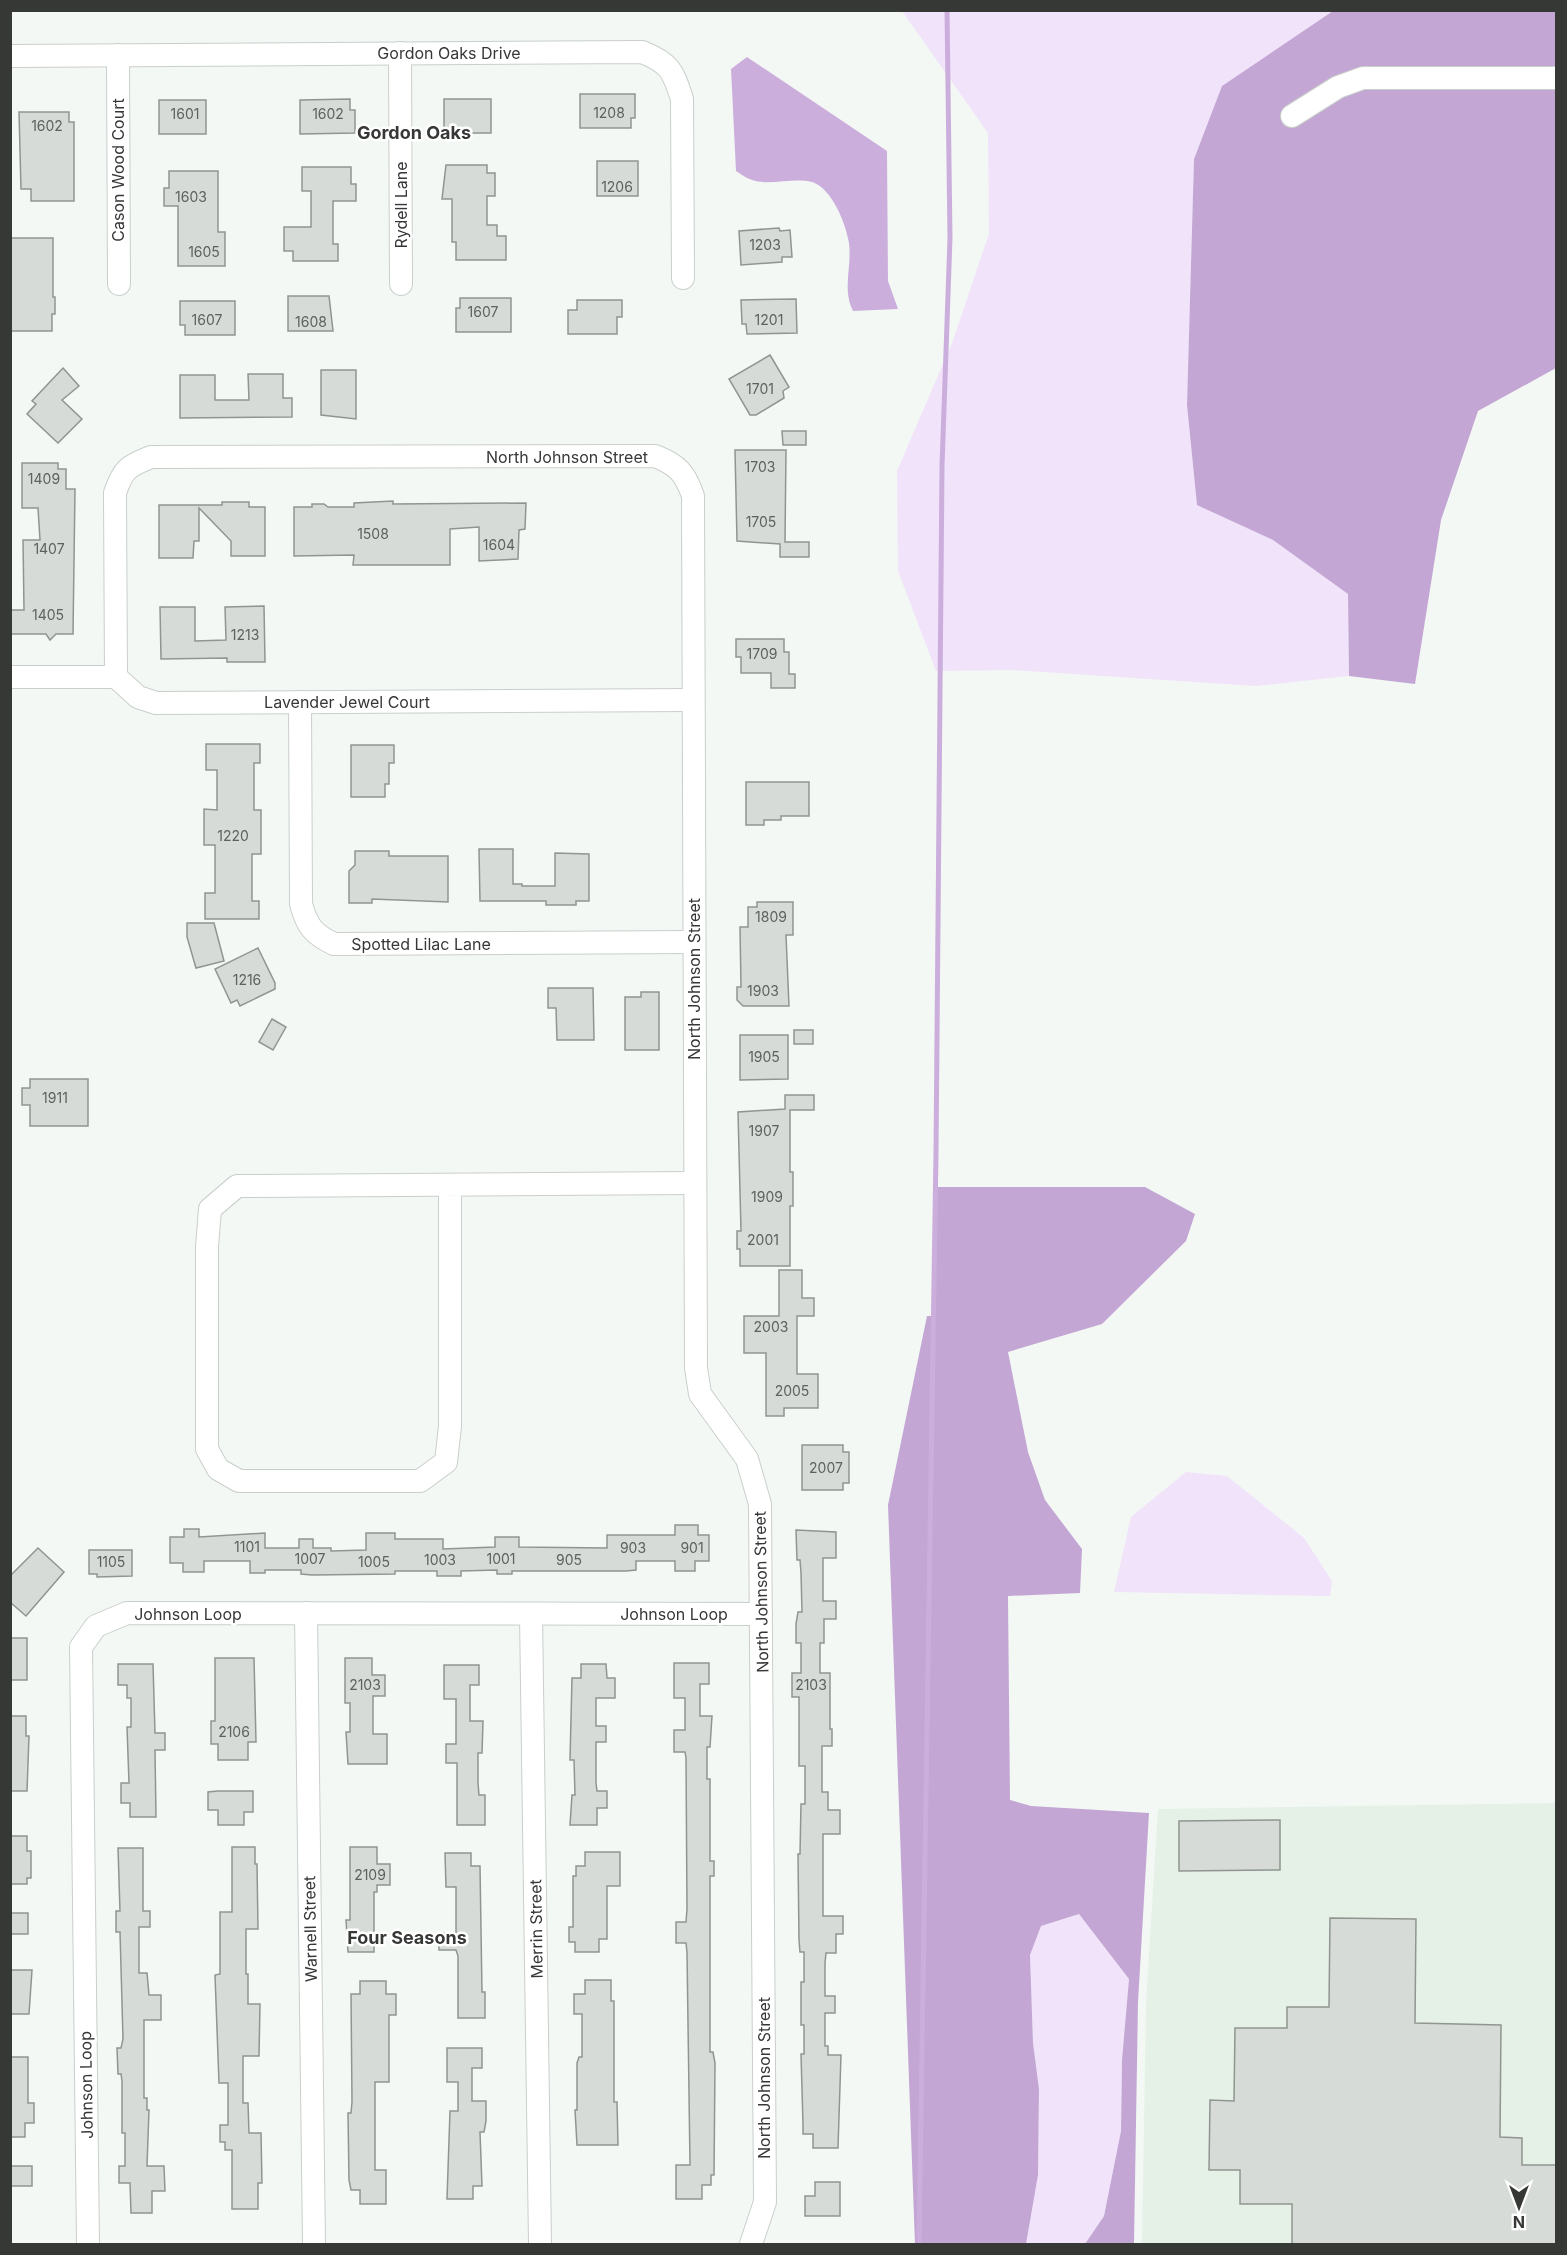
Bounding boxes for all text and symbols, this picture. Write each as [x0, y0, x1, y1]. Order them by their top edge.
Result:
street label: Gordon Oaks Drive [377, 43, 521, 63]
street label: Cason Wood Court [108, 98, 128, 242]
house number: 1208 [593, 104, 625, 121]
house number: 1601 [171, 105, 199, 122]
house number: 1602 [312, 105, 344, 122]
house number: 1602 [31, 117, 63, 134]
district label: Gordon Oaks [357, 122, 471, 143]
street label: Rydell Lane [391, 161, 411, 249]
house number: 1206 [601, 178, 633, 195]
house number: 1603 [175, 188, 207, 205]
house number: 1203 [749, 236, 781, 253]
house number: 1605 [188, 243, 220, 260]
house number: 1607 [468, 303, 499, 320]
house number: 1607 [192, 311, 223, 328]
house number: 1201 [755, 311, 783, 328]
house number: 1608 [295, 313, 327, 330]
house number: 1701 [746, 380, 774, 397]
street label: North Johnson Street [486, 447, 648, 467]
house number: 1703 [745, 458, 775, 475]
house number: 1409 [28, 470, 60, 487]
house number: 1705 [746, 513, 776, 530]
house number: 1508 [357, 525, 389, 542]
house number: 1604 [483, 536, 515, 553]
house number: 1407 [33, 540, 65, 557]
house number: 1405 [32, 606, 64, 623]
house number: 1213 [231, 626, 259, 643]
house number: 1709 [747, 645, 777, 662]
street label: Lavender Jewel Court [264, 692, 430, 712]
house number: 1220 [217, 827, 249, 844]
street label: North Johnson Street [684, 898, 704, 1060]
house number: 1809 [755, 908, 787, 925]
street label: Spotted Lilac Lane [351, 934, 491, 954]
house number: 1216 [233, 971, 261, 988]
house number: 1903 [747, 982, 779, 999]
house number: 1905 [748, 1048, 780, 1065]
house number: 1911 [42, 1089, 68, 1106]
house number: 1907 [749, 1122, 780, 1139]
house number: 1909 [751, 1188, 783, 1205]
house number: 2001 [747, 1231, 779, 1248]
house number: 2003 [754, 1318, 788, 1335]
house number: 2005 [775, 1382, 809, 1399]
house number: 2007 [809, 1459, 843, 1476]
street label: North Johnson Street [750, 1511, 772, 1673]
house number: 1101 [234, 1538, 260, 1555]
house number: 903 [620, 1539, 646, 1556]
house number: 901 [680, 1539, 704, 1556]
house number: 1007 [294, 1550, 326, 1567]
house number: 1001 [486, 1550, 516, 1567]
house number: 1003 [424, 1551, 456, 1568]
house number: 905 [556, 1551, 582, 1568]
house number: 1105 [97, 1553, 125, 1570]
house number: 1005 [358, 1553, 390, 1570]
street label: Johnson Loop [134, 1604, 242, 1624]
street label: Johnson Loop [620, 1604, 728, 1624]
house number: 2103 [349, 1676, 381, 1693]
house number: 2103 [795, 1676, 827, 1693]
house number: 2106 [218, 1723, 250, 1740]
house number: 2109 [354, 1866, 386, 1883]
street label: Warnell Street [299, 1876, 321, 1982]
street label: Merrin Street [525, 1879, 547, 1979]
district label: Four Seasons [347, 1927, 467, 1948]
street label: North Johnson Street [754, 1997, 774, 2159]
street label: Johnson Loop [75, 2031, 97, 2139]
north arrow [1489, 2177, 1549, 2237]
text: N [1513, 2212, 1525, 2232]

